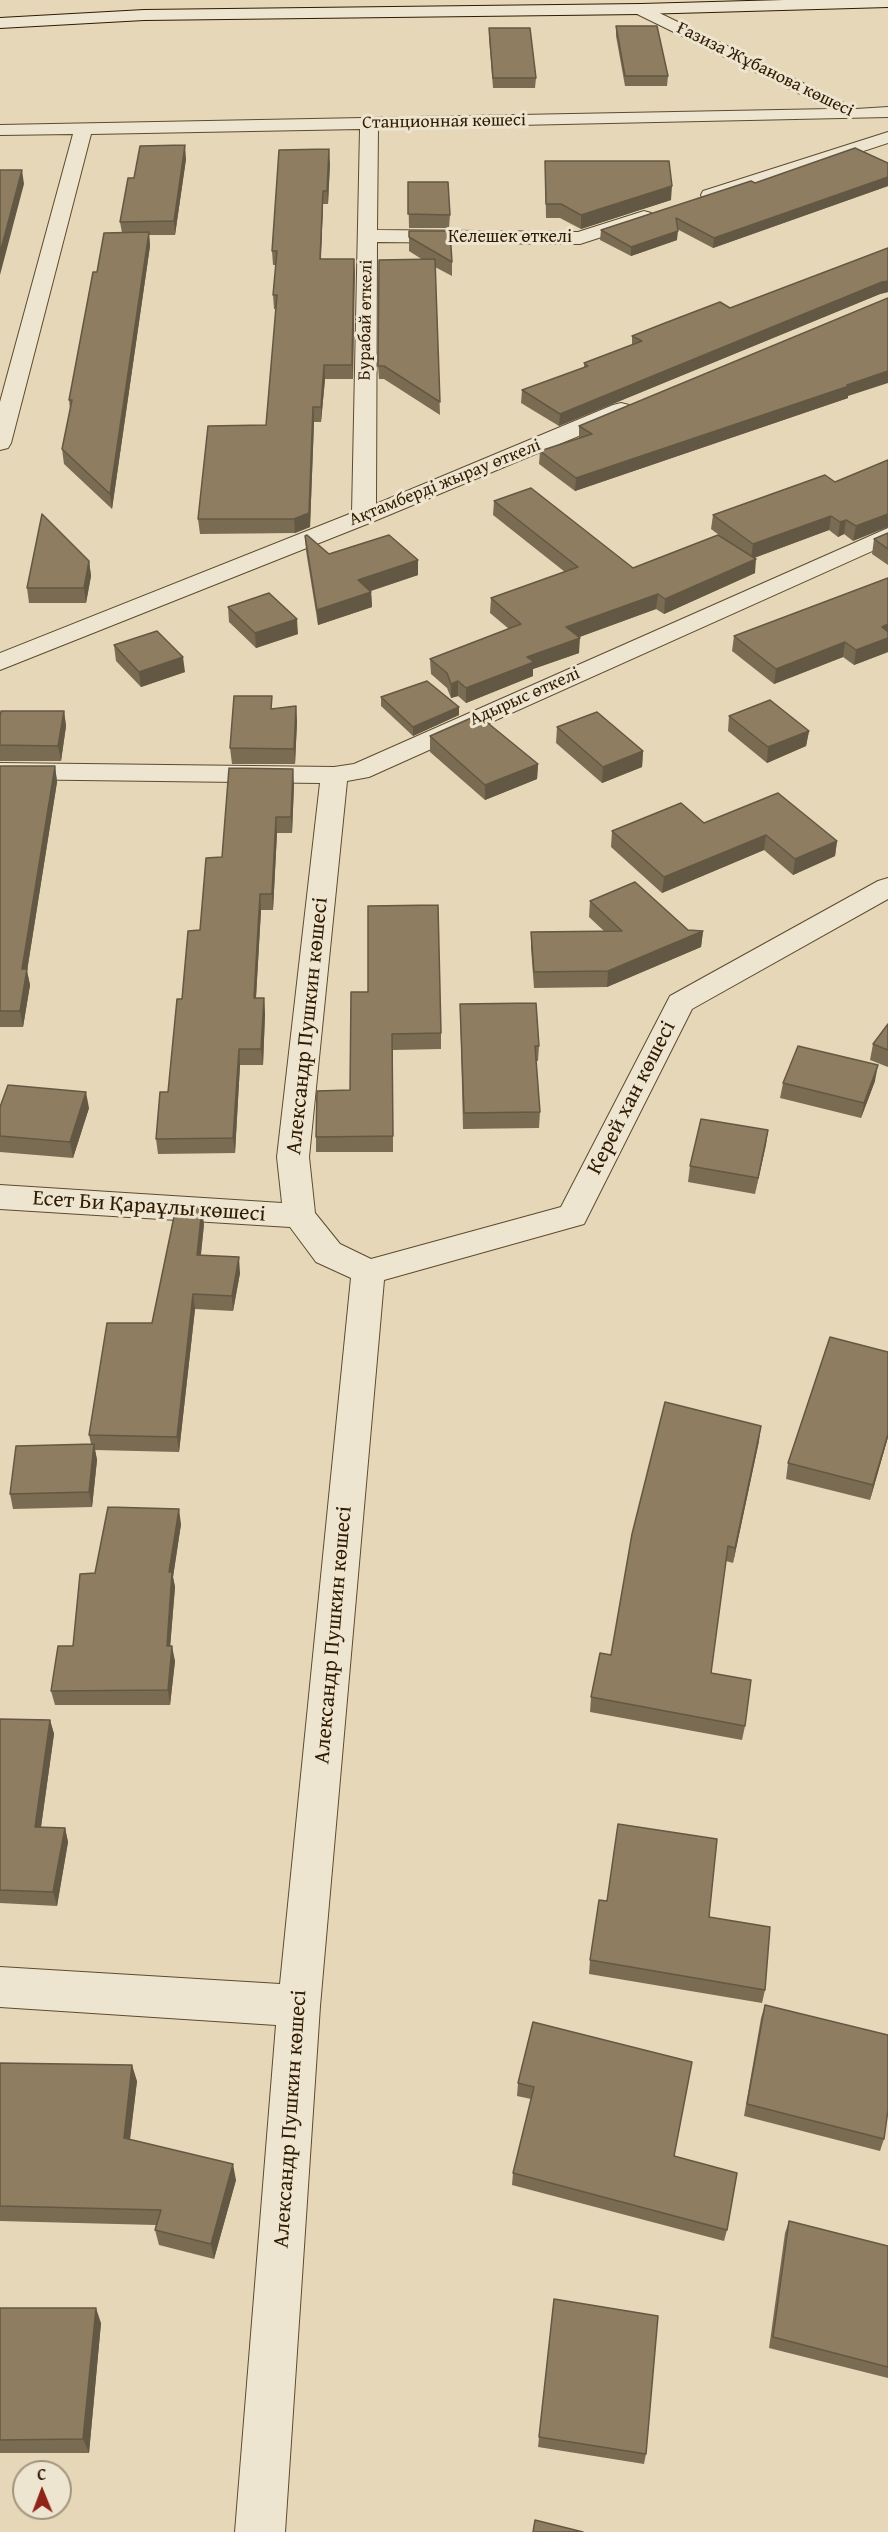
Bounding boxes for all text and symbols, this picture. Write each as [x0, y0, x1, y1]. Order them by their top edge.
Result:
street label: Ғазиза Жұбанова көшесі [673, 18, 857, 122]
street label: Станционная көшесі [362, 110, 526, 134]
street label: Келешек өткелі [448, 226, 572, 248]
street label: Бурабай өткелі [354, 259, 378, 381]
street label: Ақтамберді жырау өткелі [346, 435, 544, 531]
street label: Адырыс өткелі [467, 663, 583, 731]
street label: Александр Пушкин көшесі [281, 896, 335, 1156]
street label: Керей хан көшесі [582, 1017, 682, 1179]
street label: Есет Би Қараұлы көшесі [32, 1186, 266, 1228]
street label: Александр Пушкин көшесі [310, 1505, 358, 1765]
street label: Александр Пушкин көшесі [269, 1989, 313, 2249]
north arrow [12, 2460, 72, 2520]
text: С [37, 2462, 46, 2486]

